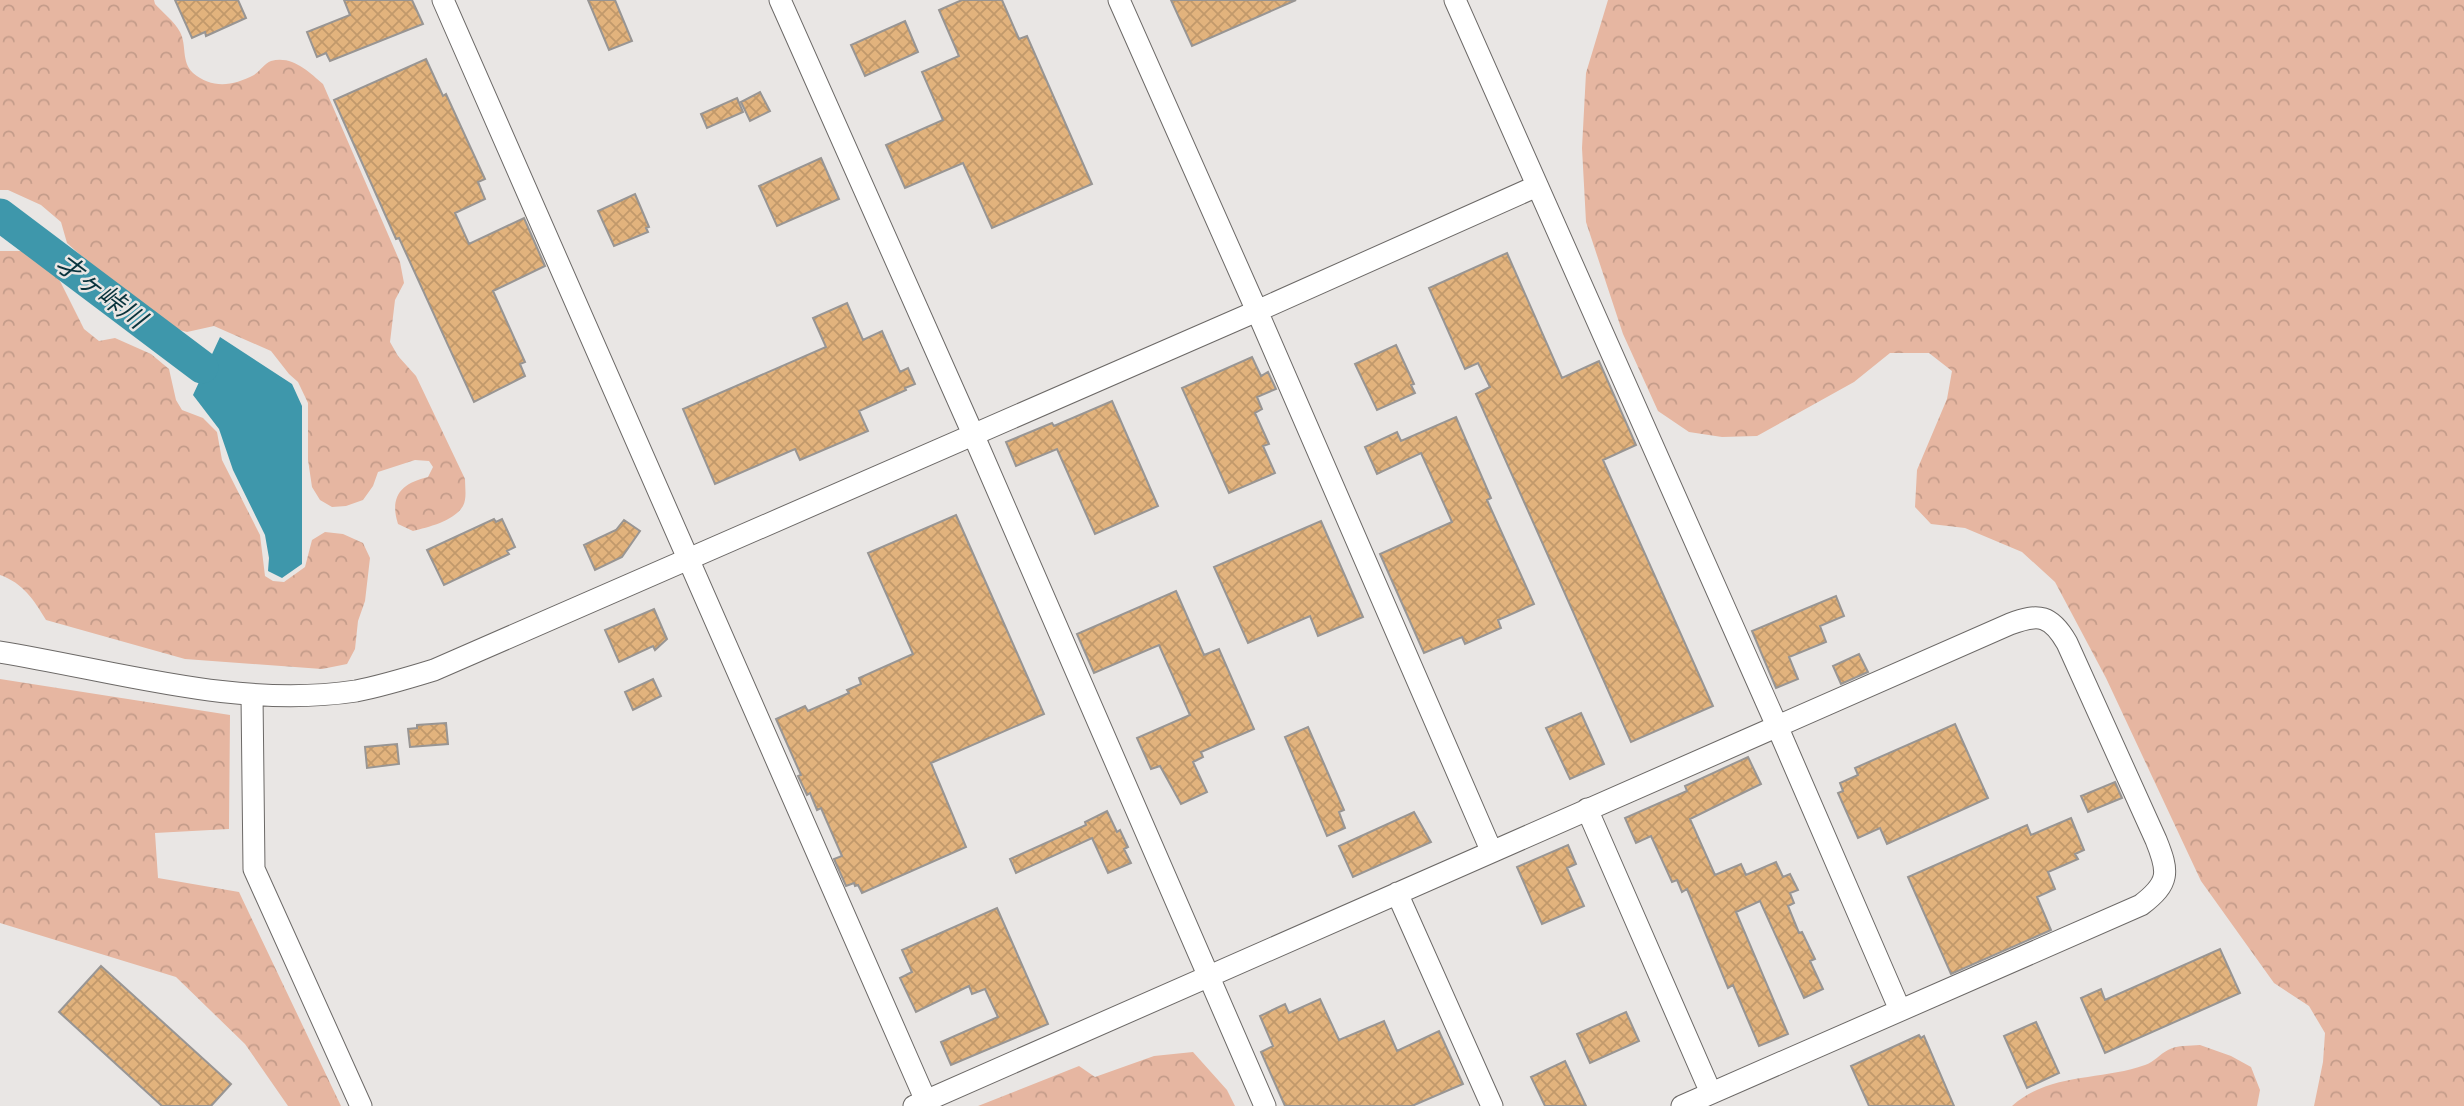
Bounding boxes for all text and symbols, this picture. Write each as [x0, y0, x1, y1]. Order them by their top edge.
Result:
water label: 才ヶ峠川 [50, 246, 155, 337]

